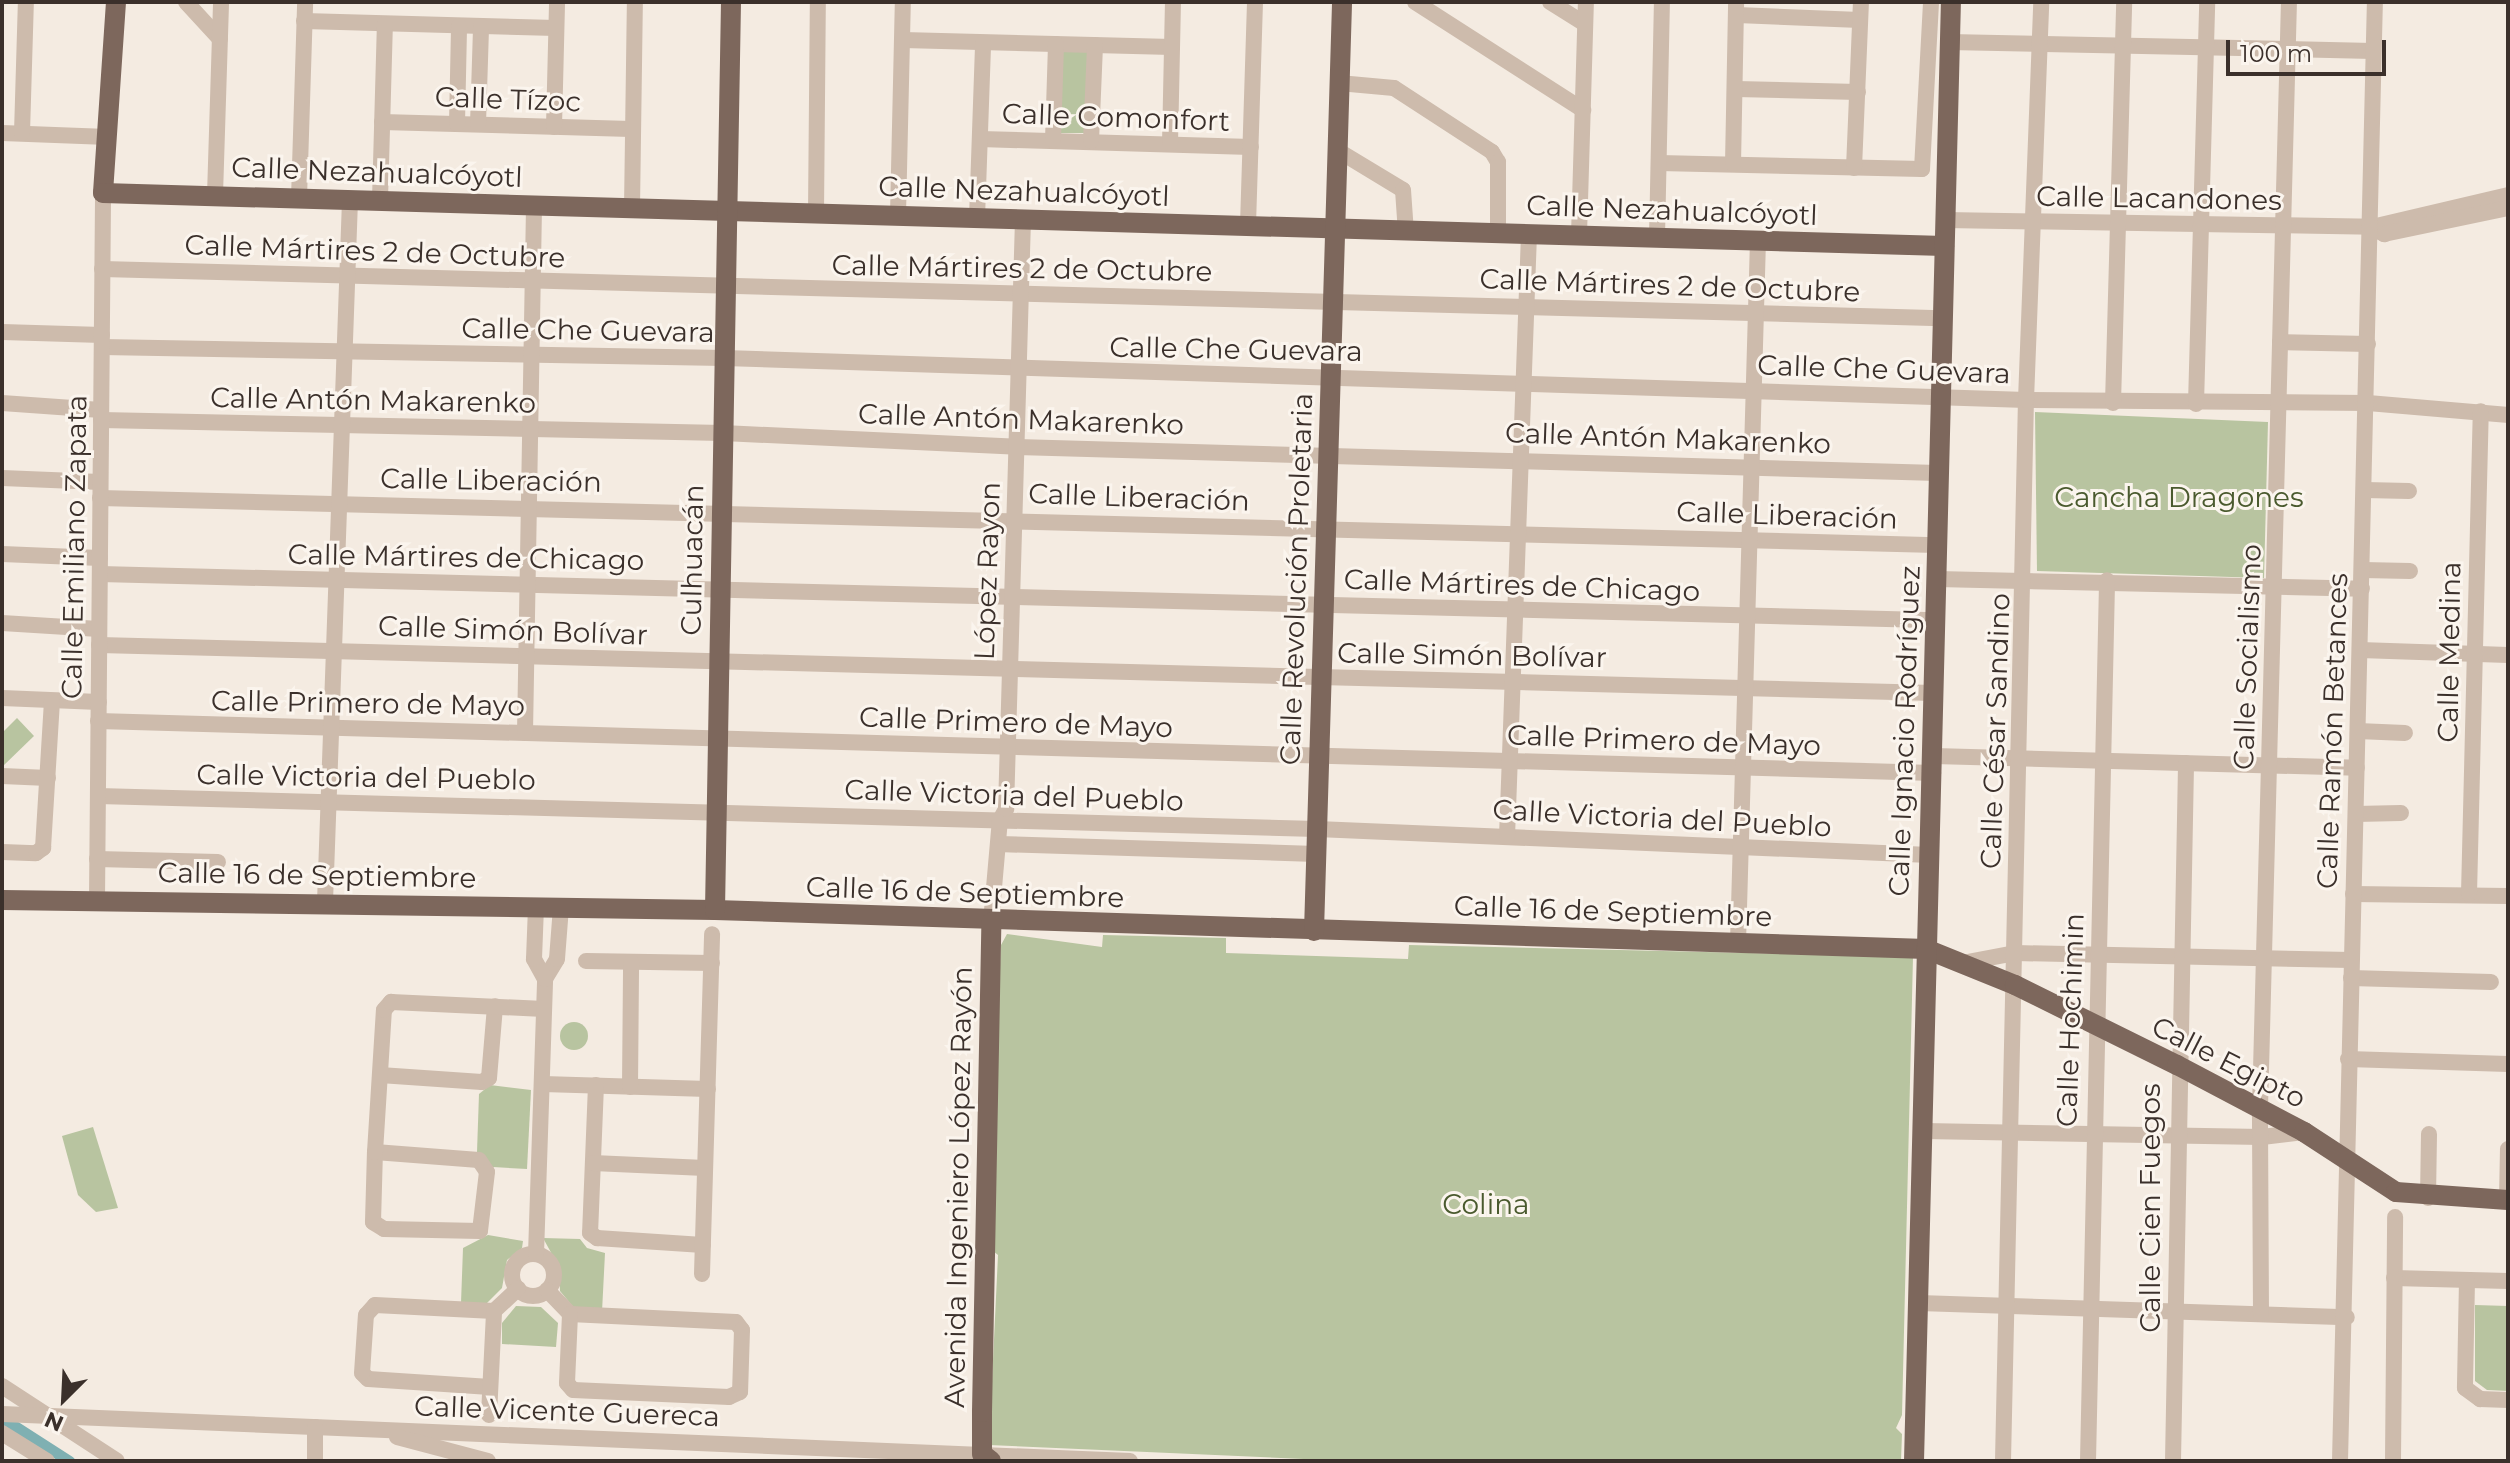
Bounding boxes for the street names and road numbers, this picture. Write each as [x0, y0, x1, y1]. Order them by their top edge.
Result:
street label: Calle Tízoc [434, 80, 582, 118]
street label: Calle Comonfort [1001, 96, 1231, 138]
street label: Calle Nezahualcóyotl [231, 150, 523, 194]
street label: Calle Nezahualcóyotl [878, 169, 1170, 213]
street label: Calle Lacandones [2036, 179, 2282, 217]
street label: Calle Nezahualcóyotl [1526, 188, 1818, 232]
street label: Calle Mártires 2 de Octubre [184, 228, 566, 274]
street label: Calle Mártires 2 de Octubre [831, 248, 1213, 288]
street label: Calle Mártires 2 de Octubre [1479, 262, 1861, 308]
street label: Calle Che Guevara [461, 311, 715, 349]
street label: Calle Che Guevara [1109, 330, 1363, 368]
street label: Calle Che Guevara [1757, 348, 2011, 390]
street label: Calle Antón Makarenko [210, 380, 536, 420]
street label: Calle Revolución Proletaria [1273, 392, 1319, 766]
street label: Calle Emiliano Zapata [55, 395, 93, 699]
street label: Calle Antón Makarenko [858, 397, 1184, 441]
street label: Calle Antón Makarenko [1505, 416, 1831, 460]
street label: Calle Liberación [380, 461, 602, 499]
street label: Calle Liberación [1028, 476, 1250, 518]
street label: López Rayon [967, 481, 1007, 661]
street label: Culhuacán [674, 484, 710, 636]
street label: Calle Liberación [1676, 494, 1898, 536]
street label: Calle Mártires de Chicago [287, 537, 645, 577]
street label: Calle Socialismo [2226, 544, 2268, 770]
street label: Calle Medina [2431, 561, 2467, 743]
street label: Calle Mártires de Chicago [1343, 562, 1701, 608]
street label: Calle Ignacio Rodríguez [1881, 565, 1927, 897]
street label: Calle Ramón Betances [2310, 573, 2354, 889]
street label: Calle César Sandino [1973, 592, 2017, 870]
street label: Calle Simón Bolívar [378, 609, 648, 651]
street label: Calle Simón Bolívar [1337, 636, 1607, 674]
street label: Calle Primero de Mayo [211, 683, 525, 723]
street label: Calle Primero de Mayo [858, 700, 1174, 744]
street label: Calle Primero de Mayo [1506, 718, 1822, 762]
street label: Calle Victoria del Pueblo [196, 757, 536, 797]
street label: Calle Victoria del Pueblo [844, 772, 1184, 818]
street label: Calle Victoria del Pueblo [1492, 792, 1832, 844]
street label: Calle 16 de Septiembre [157, 855, 477, 895]
street label: Calle 16 de Septiembre [805, 870, 1125, 914]
street label: Calle 16 de Septiembre [1453, 889, 1773, 933]
street label: Calle Hochimin [2049, 912, 2091, 1128]
street label: Avenida Ingeniero López Rayón [937, 966, 979, 1408]
street label: Calle Egipto [2146, 1009, 2312, 1115]
street label: Calle Cien Fuegos [2133, 1083, 2167, 1333]
street label: Calle Vicente Guereca [414, 1389, 720, 1433]

